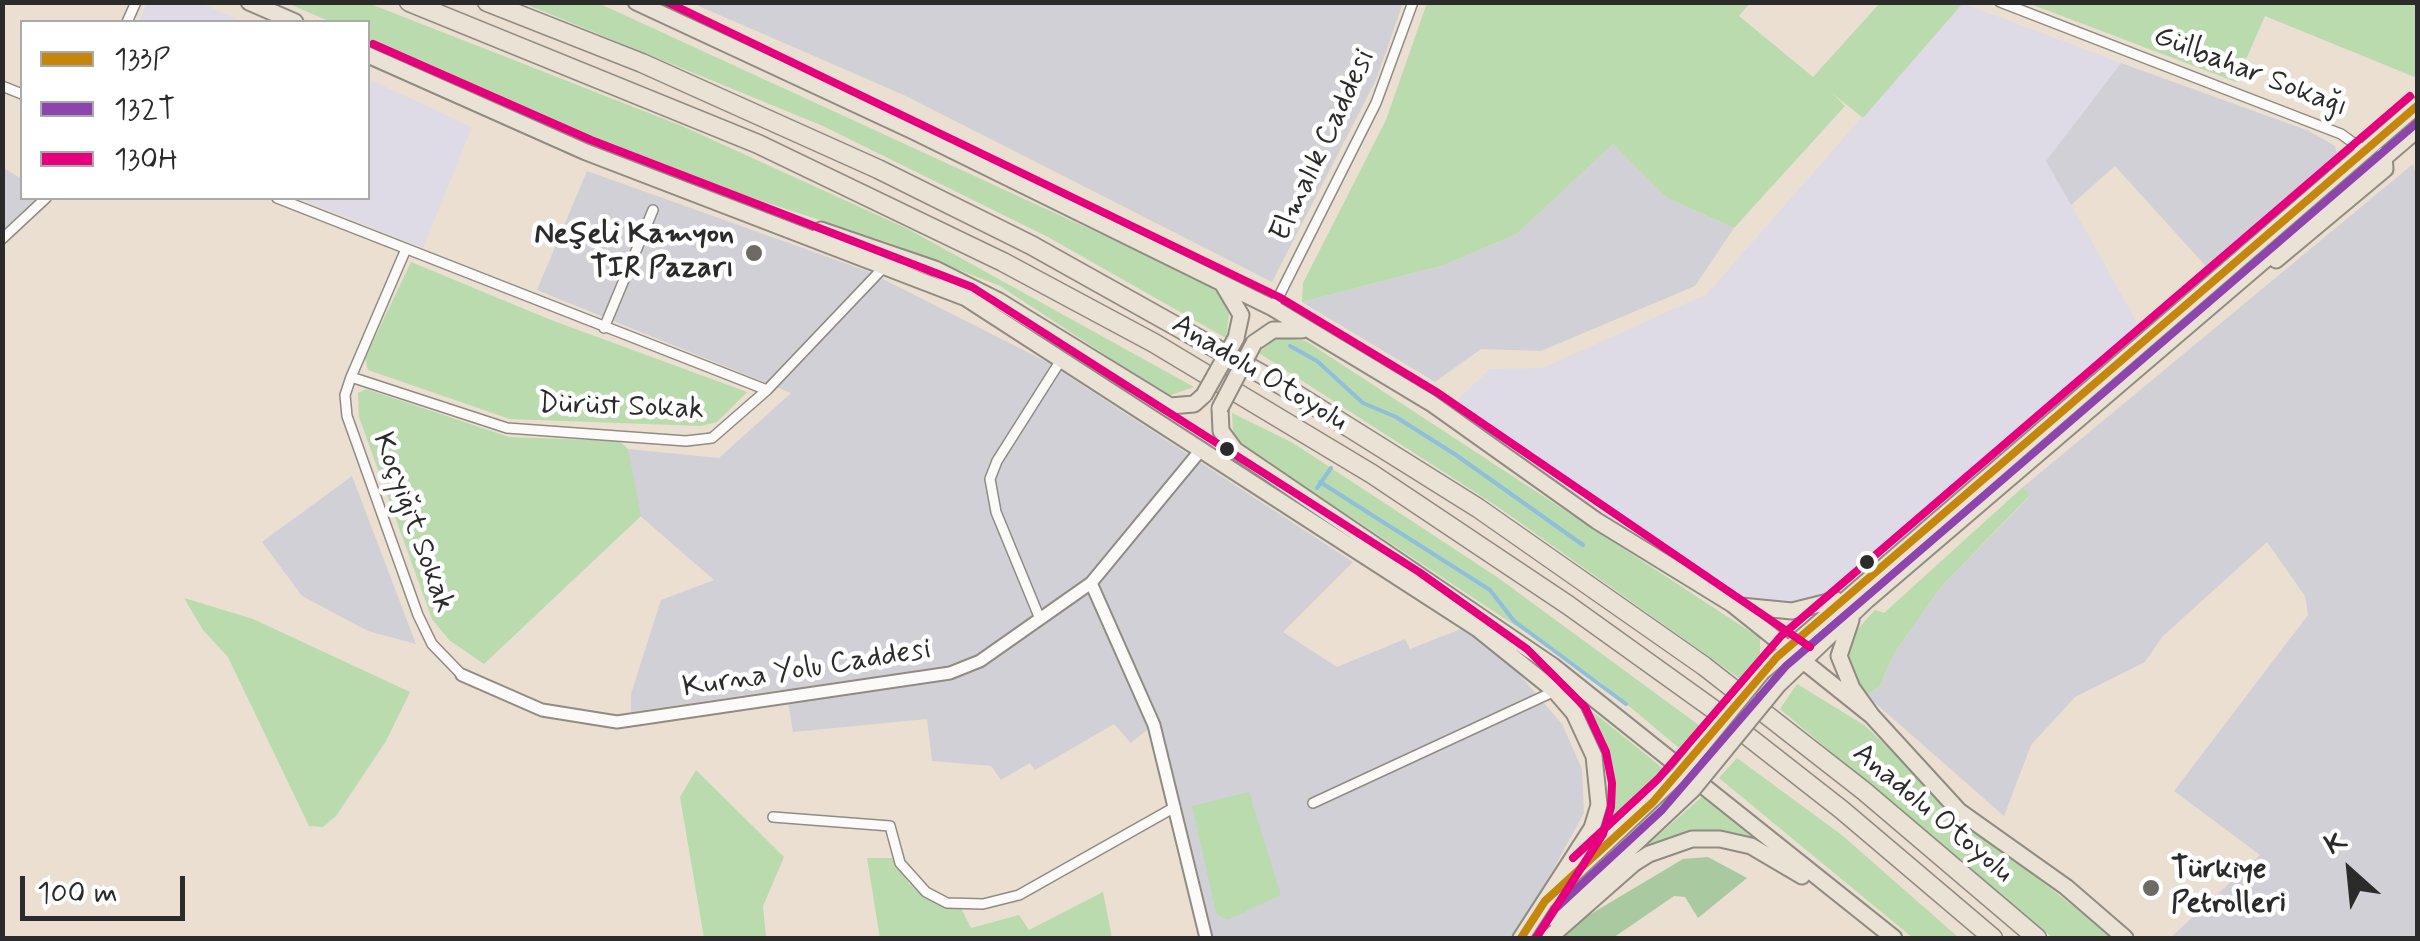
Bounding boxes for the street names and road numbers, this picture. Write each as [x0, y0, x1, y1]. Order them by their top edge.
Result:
street label: Gülbahar Sokağı [2148, 19, 2352, 127]
street label: Elmalık Caddesi [1264, 44, 1384, 248]
street label: Anadolu Otoyolu [1165, 307, 1353, 441]
street label: Dürüst Sokak [537, 387, 705, 429]
street label: Koçyiğit Sokak [363, 428, 461, 618]
street label: Kurna Yolu Caddesi [680, 633, 934, 707]
street label: Anadolu Otoyolu [1844, 736, 2020, 892]

